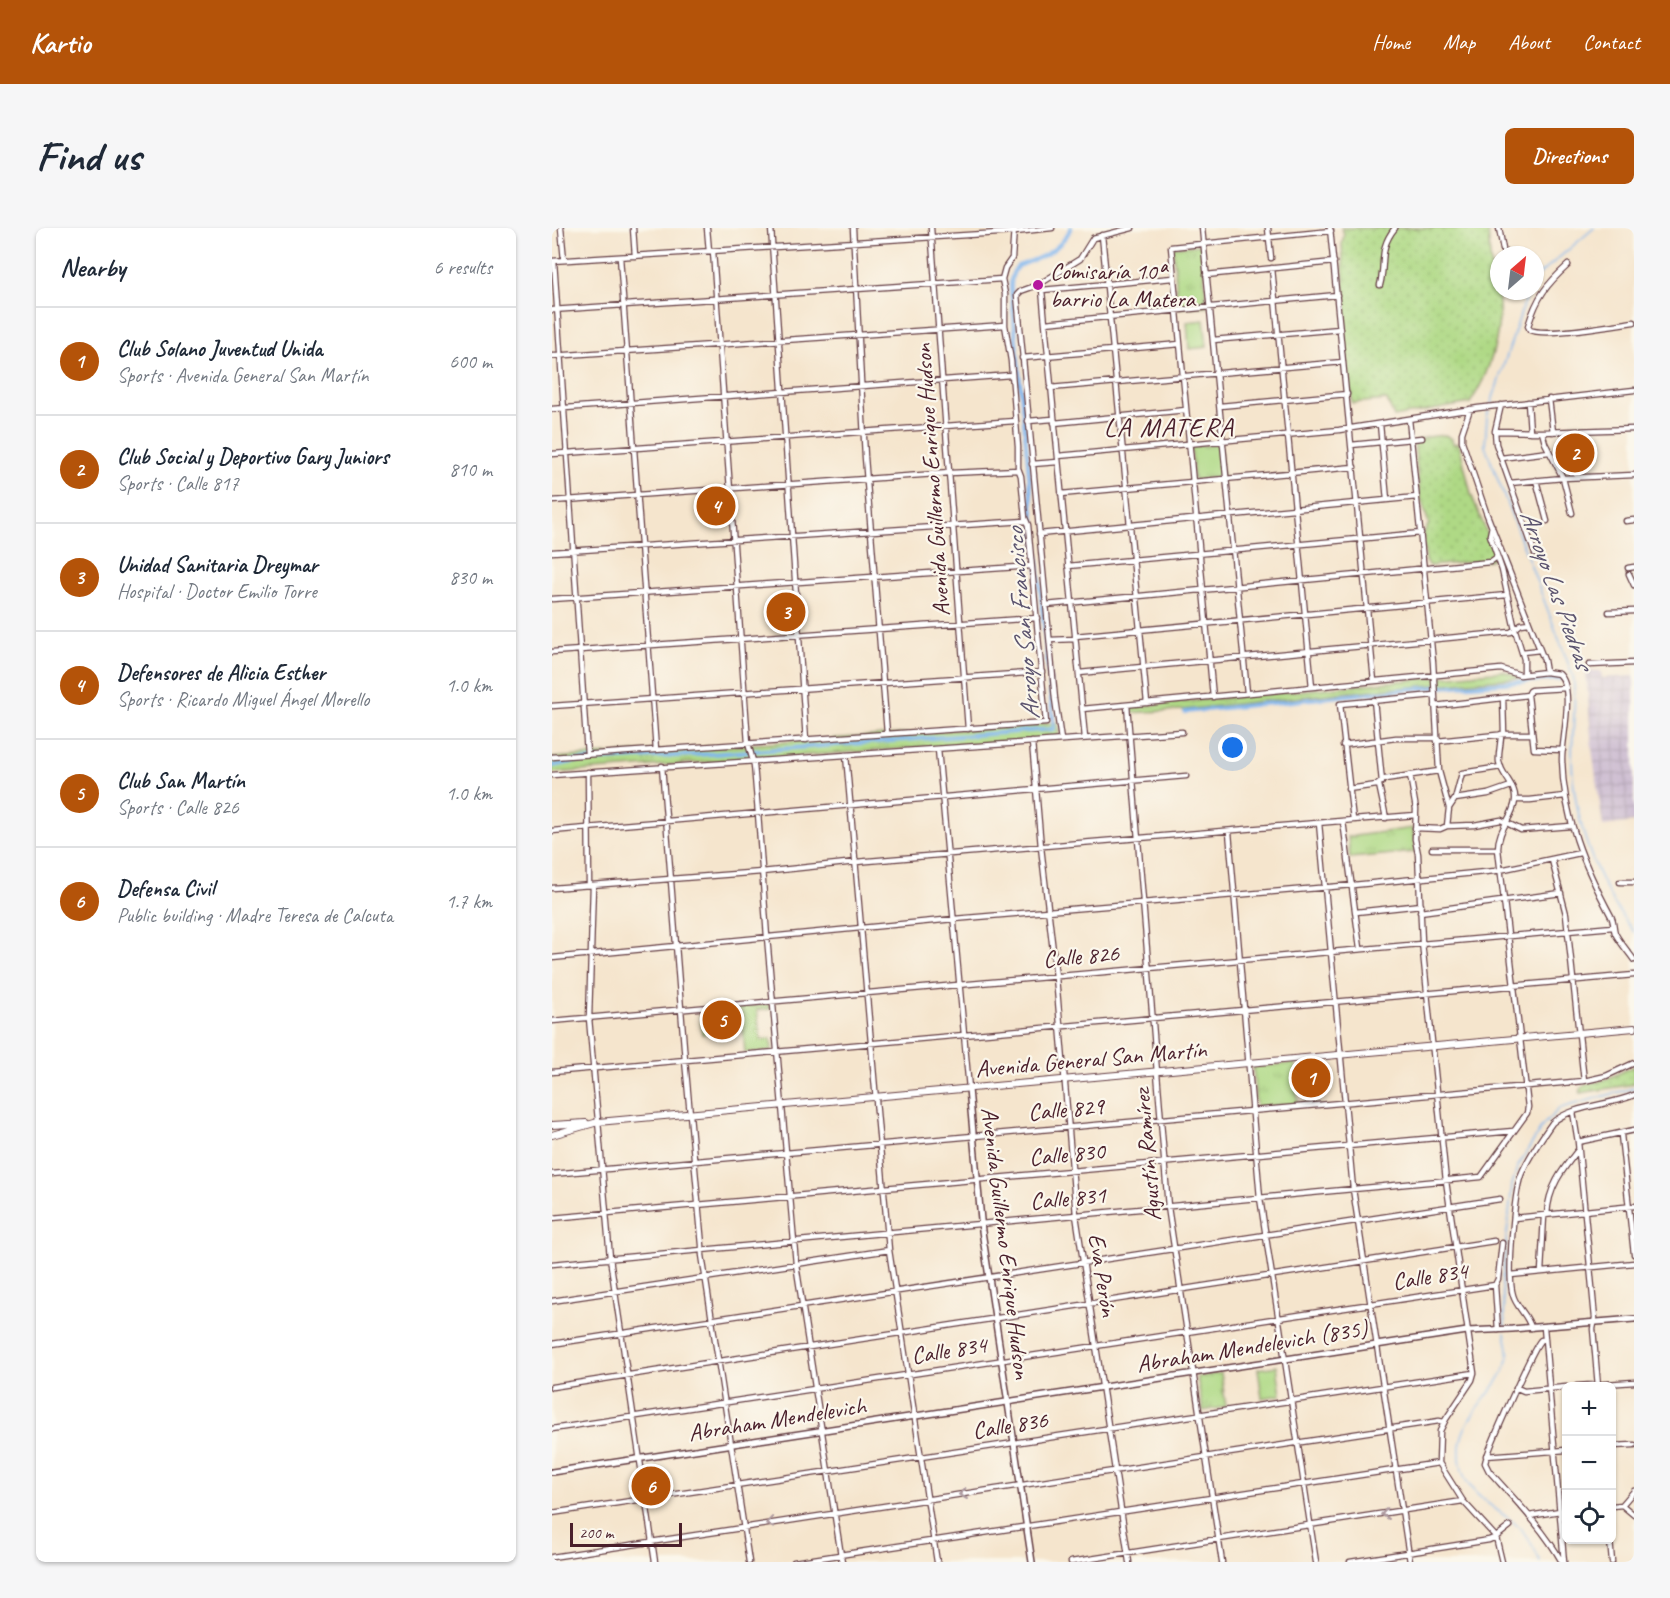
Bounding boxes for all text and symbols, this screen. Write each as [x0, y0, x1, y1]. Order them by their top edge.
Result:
text: Kartio [30, 25, 91, 60]
text: Home [1372, 29, 1410, 55]
text: Map [1443, 29, 1475, 55]
text: About [1508, 29, 1550, 55]
text: Contact [1583, 29, 1640, 55]
button: Directions [1505, 128, 1634, 184]
text: Find us [36, 130, 141, 183]
north arrow [1490, 246, 1544, 300]
text: Nearby [60, 251, 125, 284]
text: 6 results [433, 255, 492, 280]
place label: Comisaría 10ª barrio La Matera [1050, 256, 1197, 314]
marker: Comisaría 10ª barrio La Matera [1031, 278, 1045, 292]
text: Club Solano Juventud Unida [117, 335, 323, 363]
street label: Avenida Guillermo Enrique Hudson [907, 341, 956, 617]
text: 1 [75, 349, 84, 374]
text: 600 m [449, 349, 492, 374]
text: Sports · Avenida General San Martín [117, 363, 369, 388]
district label: LA MATERA [1104, 410, 1234, 444]
pin: 2 [1556, 430, 1594, 476]
text: Club Social y Deportivo Gary Juniors [117, 443, 389, 471]
text: 2 [75, 457, 84, 482]
text: 810 m [449, 457, 492, 482]
text: Sports · Calle 817 [117, 471, 239, 496]
pin: 4 [696, 484, 736, 528]
water label: Arroyo Las Piedras [1513, 505, 1602, 678]
water label: Arroyo San Francisco [997, 523, 1047, 721]
text: Unidad Sanitaria Dreymar [117, 551, 318, 579]
text: 3 [75, 565, 84, 590]
text: 830 m [449, 565, 492, 590]
text: Hospital · Doctor Emilio Torre [117, 579, 317, 604]
pin: 3 [766, 590, 806, 634]
text: Defensores de Alicia Esther [117, 659, 325, 687]
text: 4 [75, 673, 84, 698]
text: 1.0 km [446, 673, 492, 698]
text: Sports · Ricardo Miguel Ángel Morello [117, 687, 369, 712]
your location [1218, 733, 1247, 762]
text: Club San Martín [117, 767, 245, 795]
text: 5 [75, 781, 84, 806]
text: 1.0 km [446, 781, 492, 806]
text: Sports · Calle 826 [117, 795, 239, 820]
text: Defensa Civil [117, 875, 214, 903]
text: 6 [75, 889, 84, 914]
text: 1.7 km [446, 889, 492, 914]
text: Public building · Madre Teresa de Calcuta [117, 903, 393, 928]
street label: Calle 826 [1042, 938, 1121, 974]
pin: 5 [702, 998, 742, 1042]
street label: Avenida General San Martín [974, 1034, 1209, 1084]
pin: 1 [1292, 1056, 1330, 1100]
street label: Agustín Ramírez [1126, 1085, 1168, 1223]
street label: Calle 829 [1027, 1091, 1107, 1127]
street label: Avenida Guillermo Enrique Hudson [974, 1106, 1038, 1382]
street label: Calle 830 [1028, 1136, 1108, 1172]
street label: Calle 831 [1029, 1180, 1108, 1216]
street label: Eva Perón [1082, 1232, 1125, 1320]
street label: Calle 834 [1390, 1255, 1472, 1297]
street label: Abraham Mendelevich (835) [1135, 1313, 1371, 1379]
street label: Calle 834 [909, 1329, 991, 1371]
map controls [1562, 1382, 1616, 1544]
button: + [1562, 1382, 1616, 1436]
street label: Abraham Mendelevich [686, 1390, 870, 1448]
street label: Calle 836 [970, 1404, 1051, 1446]
button: − [1562, 1436, 1616, 1490]
pin: 6 [632, 1464, 670, 1508]
one-way arrow [958, 1487, 967, 1499]
button: locate [1562, 1490, 1616, 1544]
one-way arrow [1380, 1508, 1389, 1520]
one-way arrow [765, 1517, 774, 1529]
scale bar [570, 1520, 682, 1548]
text: 200 m [579, 1523, 613, 1543]

